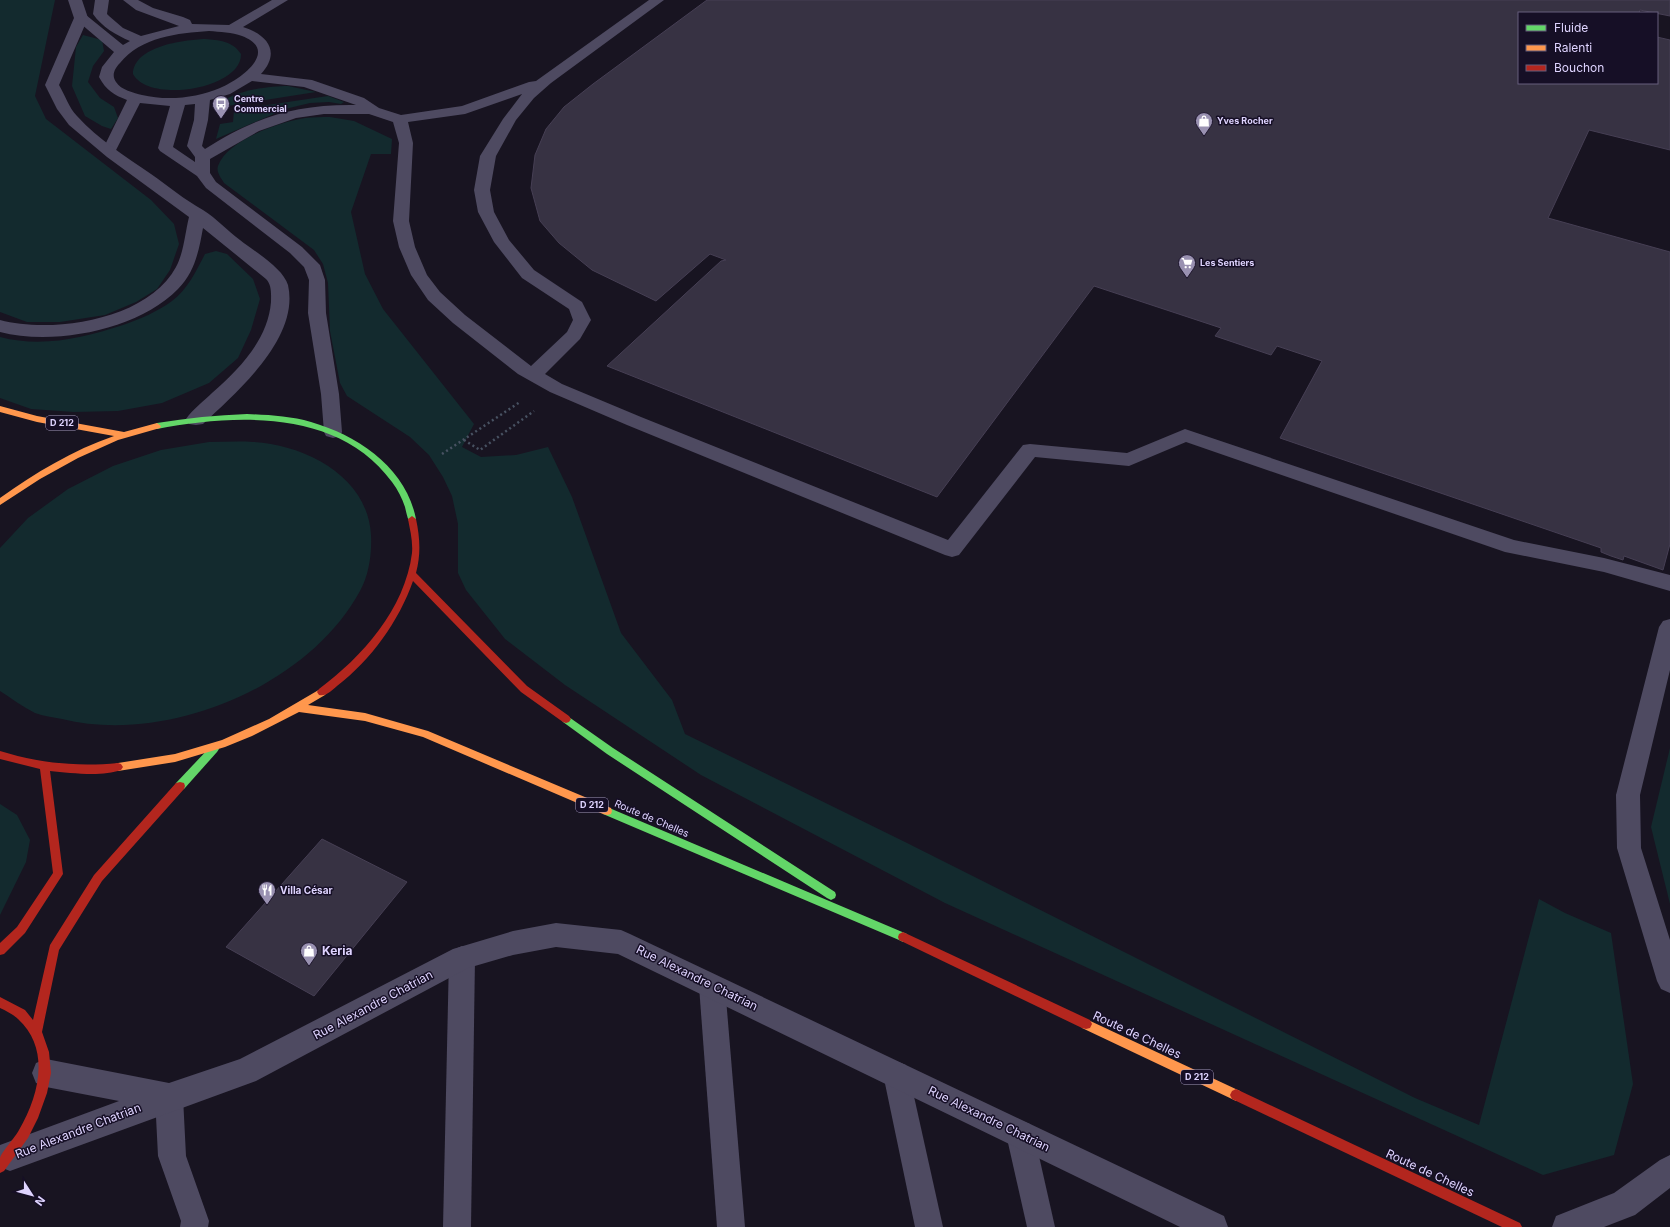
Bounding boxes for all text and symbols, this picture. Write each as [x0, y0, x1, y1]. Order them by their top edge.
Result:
legend [1518, 12, 1658, 84]
text: Fluide [1554, 20, 1588, 35]
text: Ralenti [1554, 40, 1592, 55]
text: Bouchon [1554, 60, 1604, 75]
place label: Centre Commercial [234, 93, 287, 114]
bus stop icon: Centre Commercial [211, 94, 231, 119]
shop icon: Yves Rocher [1194, 111, 1214, 136]
place label: Yves Rocher [1217, 115, 1273, 126]
supermarket icon: Les Sentiers [1177, 253, 1197, 278]
place label: Les Sentiers [1200, 257, 1254, 268]
road number: D 212 [46, 416, 78, 430]
street label: Route de Chelles [613, 797, 691, 839]
road number: D 212 [576, 798, 608, 812]
restaurant icon: Villa César [257, 880, 277, 905]
place label: Villa César [280, 884, 333, 896]
shop icon: Keria [299, 941, 319, 966]
street label: Rue Alexandre Chatrian [634, 942, 760, 1014]
place label: Keria [322, 943, 353, 958]
street label: Rue Alexandre Chatrian [310, 967, 435, 1043]
street label: Route de Chelles [1091, 1008, 1184, 1062]
road number: D 212 [1181, 1070, 1213, 1084]
street label: Rue Alexandre Chatrian [926, 1083, 1052, 1155]
street label: Rue Alexandre Chatrian [13, 1100, 143, 1161]
street label: Route de Chelles [1384, 1146, 1477, 1200]
north arrow [12, 1175, 52, 1215]
text: N [32, 1193, 48, 1208]

